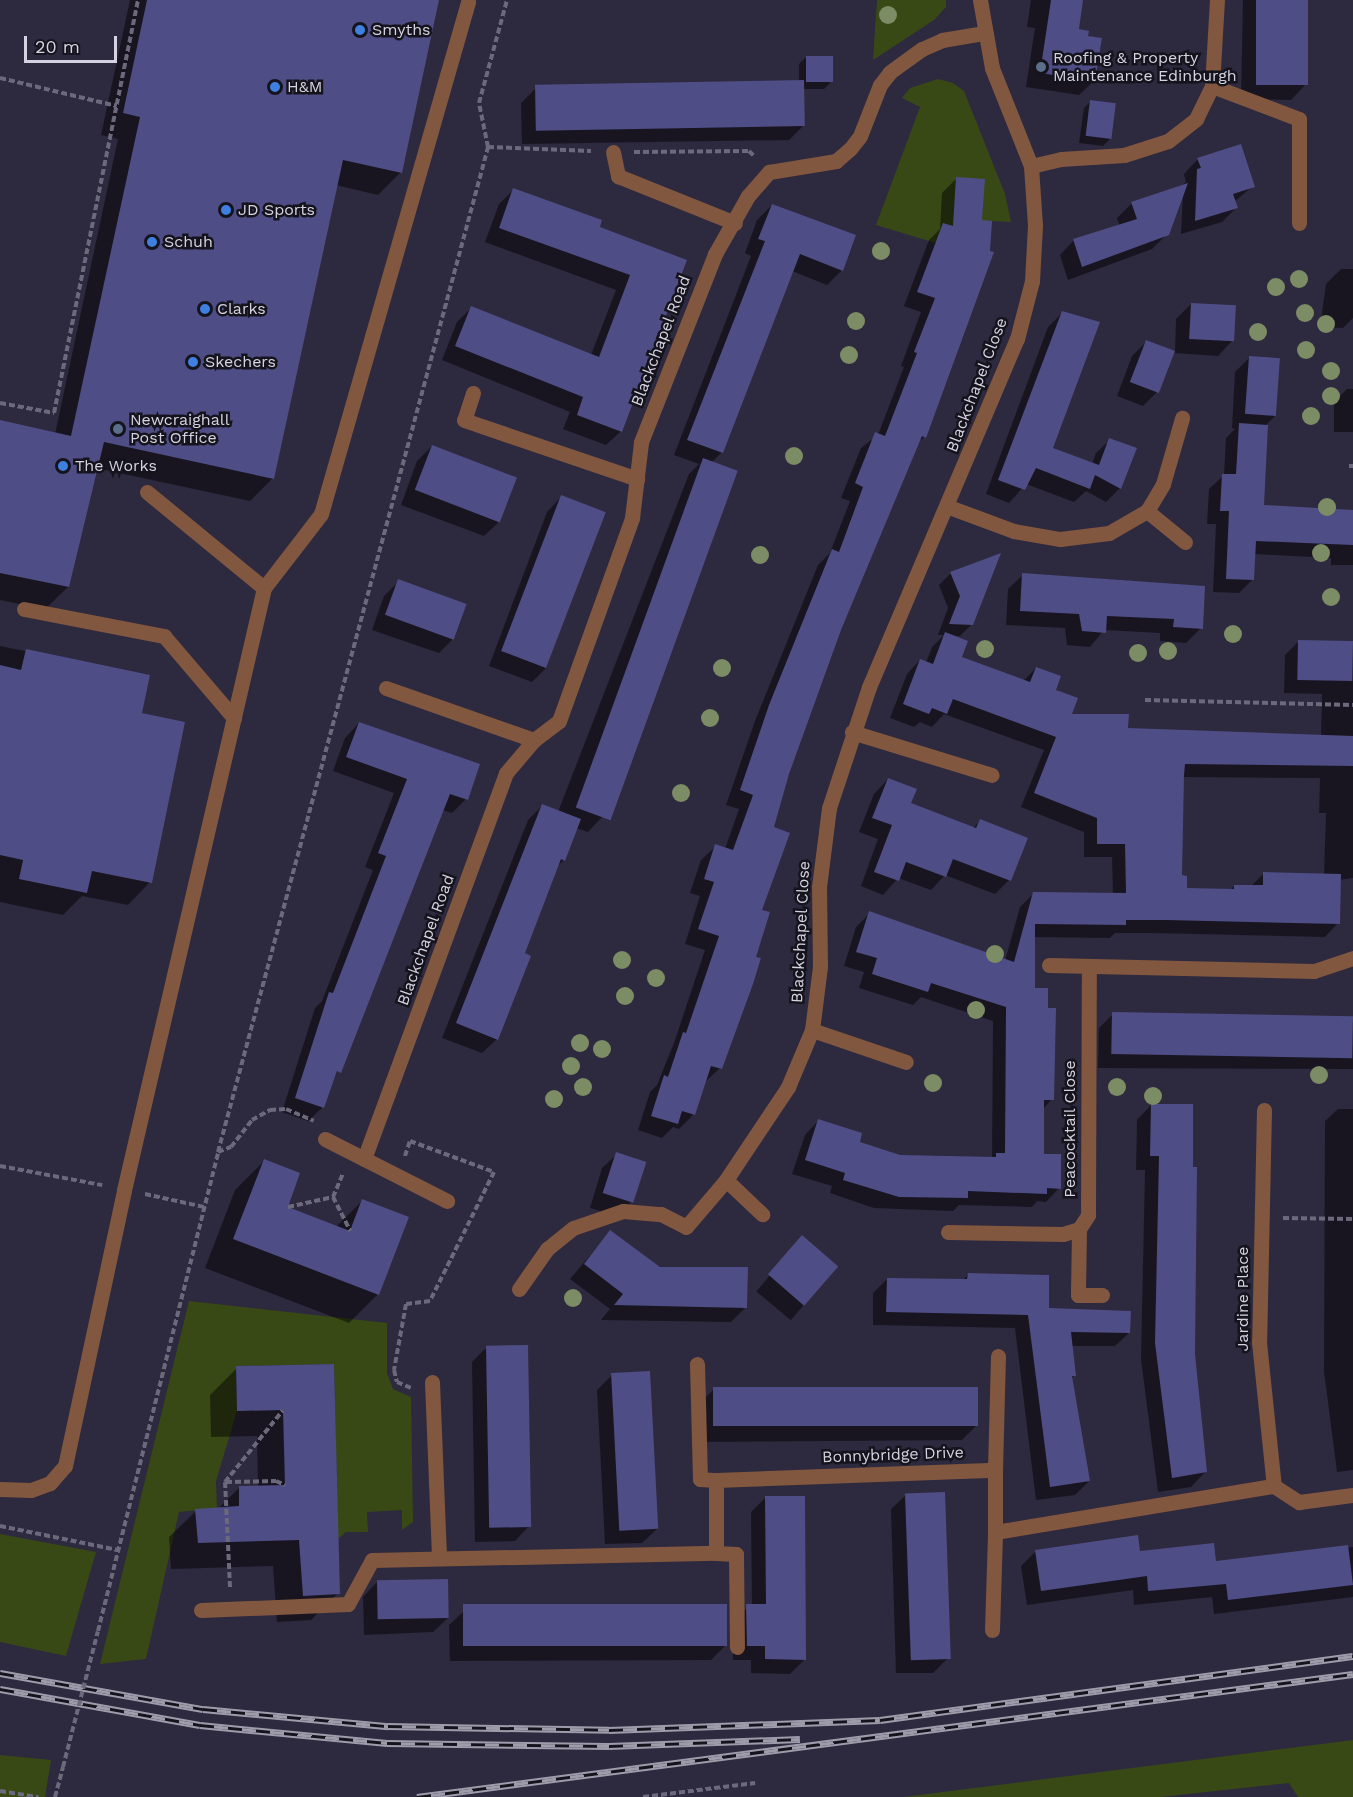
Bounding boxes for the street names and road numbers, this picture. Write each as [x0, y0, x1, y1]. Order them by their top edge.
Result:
street label: Blackchapel Road [627, 273, 695, 409]
street label: Blackchapel Close [942, 315, 1012, 455]
street label: Blackchapel Close [788, 860, 814, 1004]
street label: Blackchapel Road [393, 872, 459, 1008]
street label: Peacocktail Close [1060, 1060, 1080, 1198]
street label: Jardine Place [1233, 1247, 1253, 1351]
street label: Bonnybridge Drive [822, 1443, 964, 1467]

